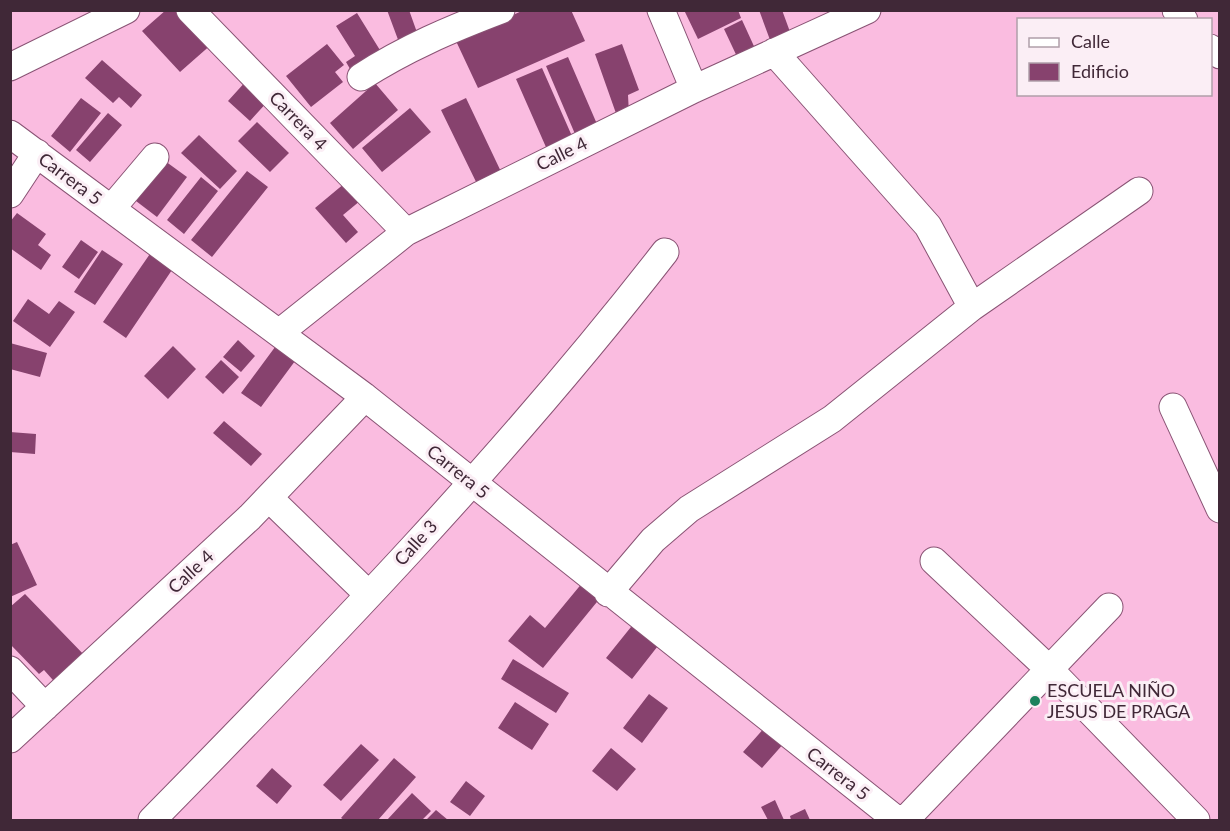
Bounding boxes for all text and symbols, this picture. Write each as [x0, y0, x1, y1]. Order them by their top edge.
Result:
legend [1017, 18, 1212, 96]
text: Calle [1071, 30, 1110, 52]
text: Edificio [1071, 60, 1129, 82]
street label: Carrera 4 [265, 86, 332, 154]
street label: Calle 4 [532, 131, 591, 175]
street label: Carrera 5 [35, 147, 107, 209]
street label: Carrera 5 [423, 440, 494, 503]
street label: Calle 3 [389, 515, 442, 570]
street label: Calle 4 [163, 545, 218, 598]
place label: ESCUELA NIÑO JESUS DE PRAGA [1047, 679, 1191, 722]
marker: ESCUELA NIÑO JESUS DE PRAGA [1028, 694, 1042, 708]
street label: Carrera 5 [803, 742, 874, 805]

